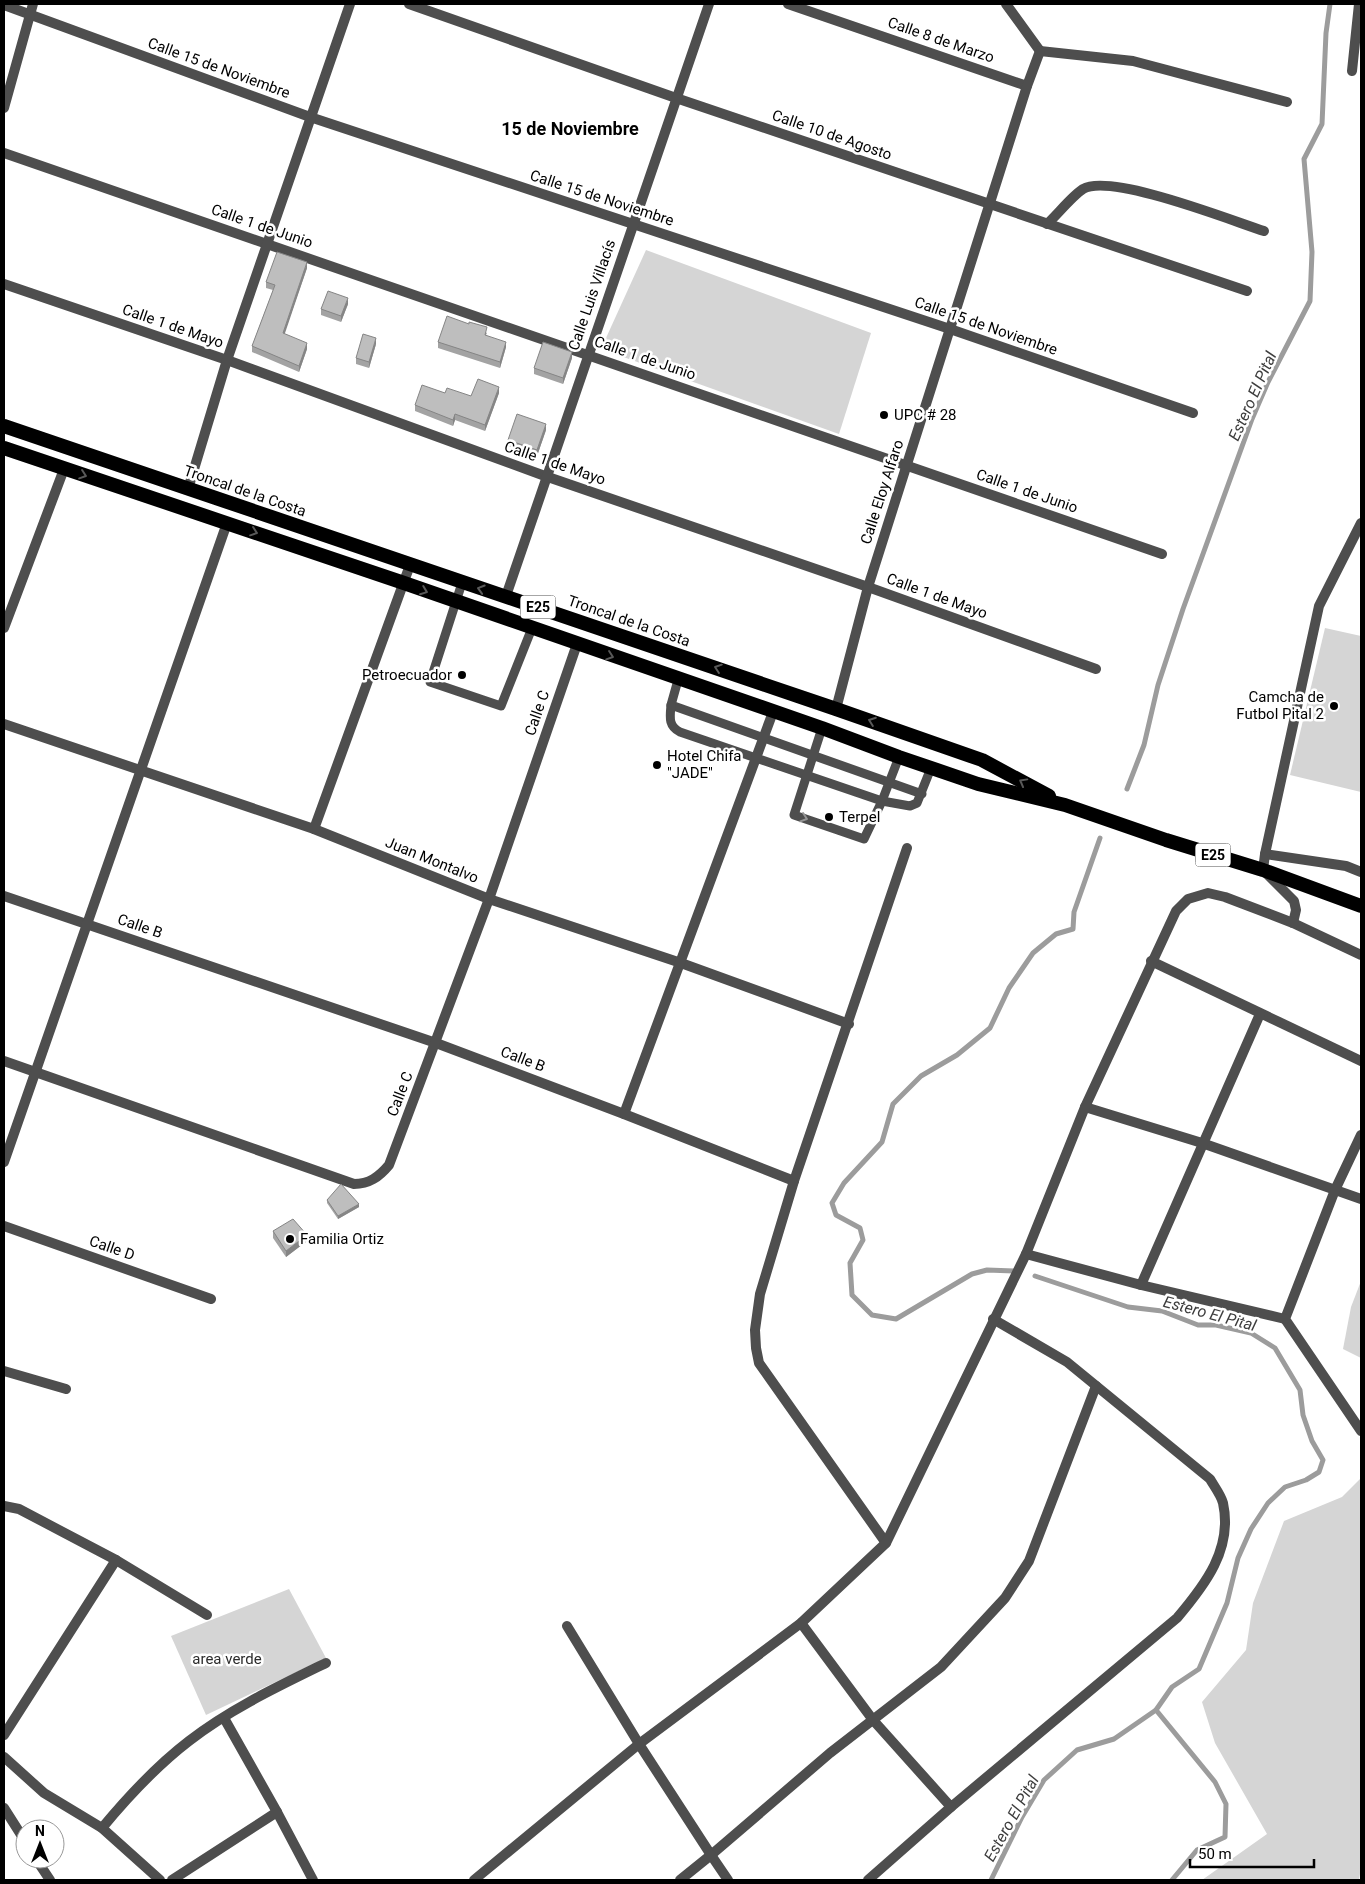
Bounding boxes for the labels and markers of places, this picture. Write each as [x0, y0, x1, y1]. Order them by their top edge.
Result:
place label: UPC # 28 [894, 406, 957, 424]
marker: UPC # 28 [878, 409, 890, 421]
place label: Petroecuador [362, 666, 452, 684]
marker: Petroecuador [456, 669, 468, 681]
place label: Camcha de Futbol Pital 2 [1236, 688, 1324, 723]
marker: Camcha de Futbol Pital 2 [1328, 700, 1340, 712]
place label: Hotel Chifa "JADE" [667, 747, 742, 782]
marker: Hotel Chifa "JADE" [651, 759, 663, 771]
place label: Terpel [839, 808, 880, 826]
marker: Terpel [823, 811, 835, 823]
place label: Familia Ortiz [300, 1230, 384, 1248]
marker: Familia Ortiz [284, 1233, 296, 1245]

